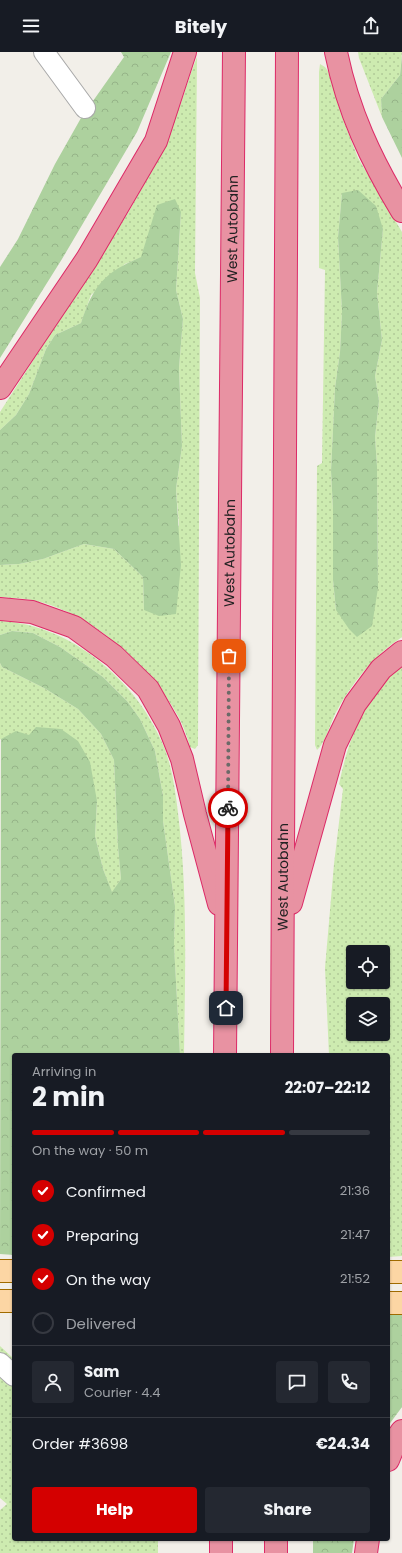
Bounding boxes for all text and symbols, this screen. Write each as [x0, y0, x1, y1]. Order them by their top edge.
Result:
text: Bitely [175, 14, 227, 39]
icon: menu [20, 15, 42, 37]
icon: share [360, 15, 382, 37]
street label: West Autobahn [222, 175, 243, 283]
street label: West Autobahn [219, 499, 240, 607]
pin [212, 639, 246, 673]
icon: bag [218, 645, 240, 667]
courier [208, 788, 248, 828]
icon: bike [217, 797, 239, 819]
street label: West Autobahn [273, 823, 293, 931]
map controls [346, 945, 390, 1041]
button: locate [346, 945, 390, 989]
pin [209, 991, 243, 1025]
icon: home [215, 997, 237, 1019]
button: layers [346, 997, 390, 1041]
text: Arriving in [32, 1062, 96, 1081]
text: 22:07–22:12 [285, 1077, 370, 1098]
text: 2 min [32, 1079, 105, 1115]
text: On the way · 50 m [32, 1141, 148, 1160]
icon: check [32, 1180, 54, 1202]
text: Confirmed [66, 1181, 146, 1202]
text: 21:36 [340, 1181, 370, 1200]
icon: check [32, 1224, 54, 1246]
text: Preparing [66, 1225, 139, 1246]
text: 21:47 [340, 1225, 370, 1244]
icon: check [32, 1268, 54, 1290]
text: On the way [66, 1269, 151, 1290]
text: 21:52 [340, 1269, 370, 1288]
text: Delivered [66, 1313, 136, 1334]
button: person [32, 1361, 74, 1403]
text: Sam [84, 1361, 119, 1382]
button: chat [276, 1361, 318, 1403]
button: phone [328, 1361, 370, 1403]
text: Courier · 4.4 [84, 1383, 160, 1402]
text: Order #3698 [32, 1433, 128, 1454]
text: €24.34 [316, 1433, 370, 1454]
button: Help [32, 1487, 197, 1533]
button: Share [205, 1487, 370, 1533]

